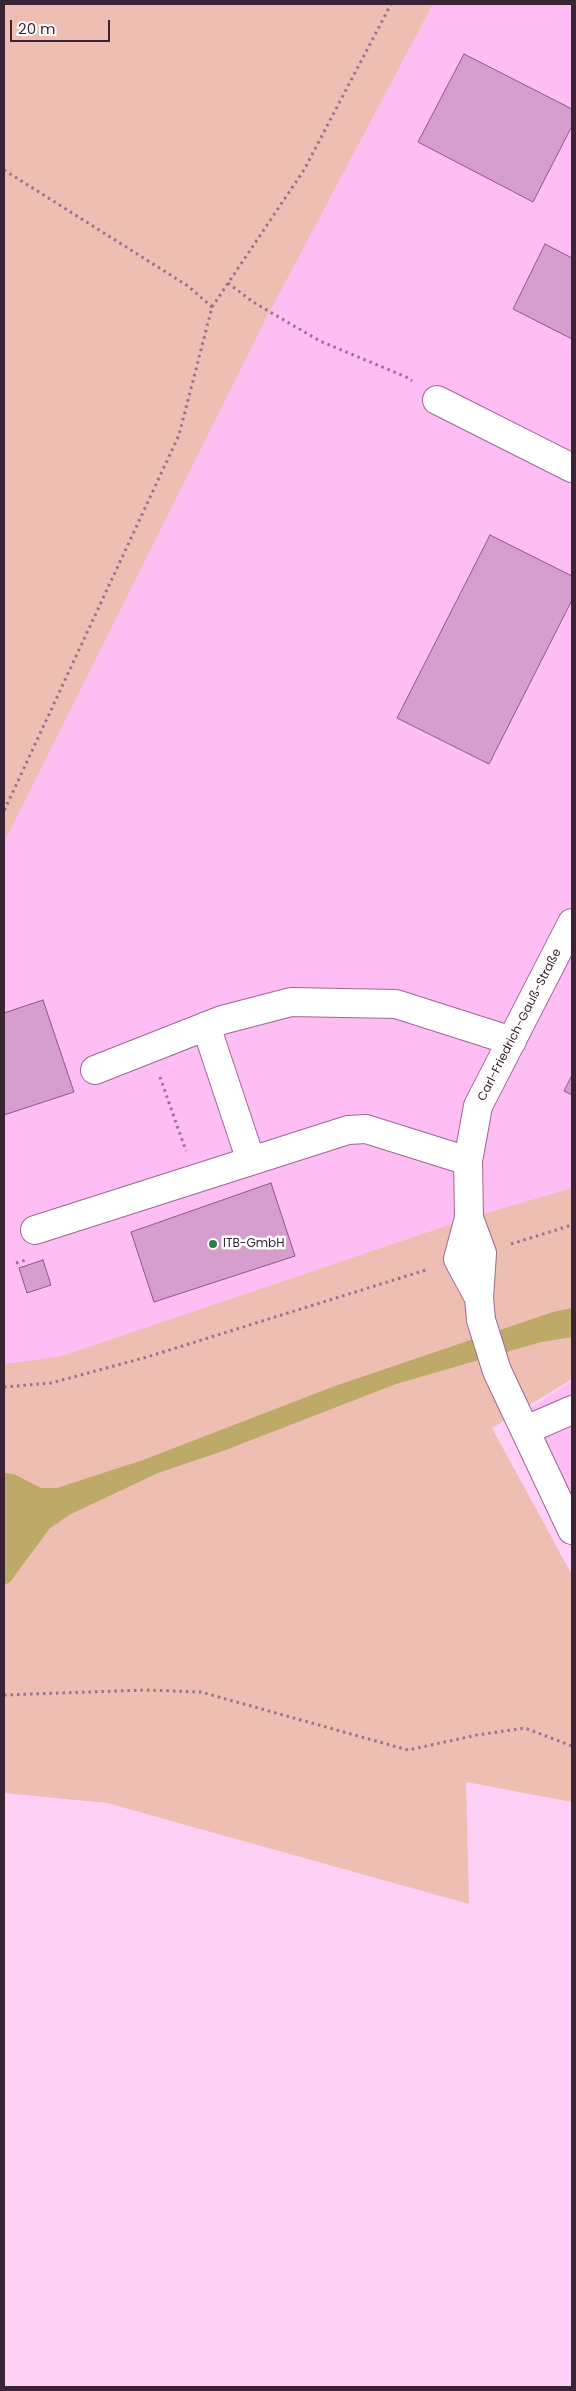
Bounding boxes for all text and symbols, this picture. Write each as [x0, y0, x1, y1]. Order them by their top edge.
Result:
scale bar [12, 10, 112, 42]
text: 20 m [18, 18, 56, 39]
street label: Carl-Friedrich-Gauß-Straße [475, 946, 565, 1104]
place label: ITB-GmbH [223, 1237, 285, 1251]
marker: ITB-GmbH [207, 1238, 219, 1250]

